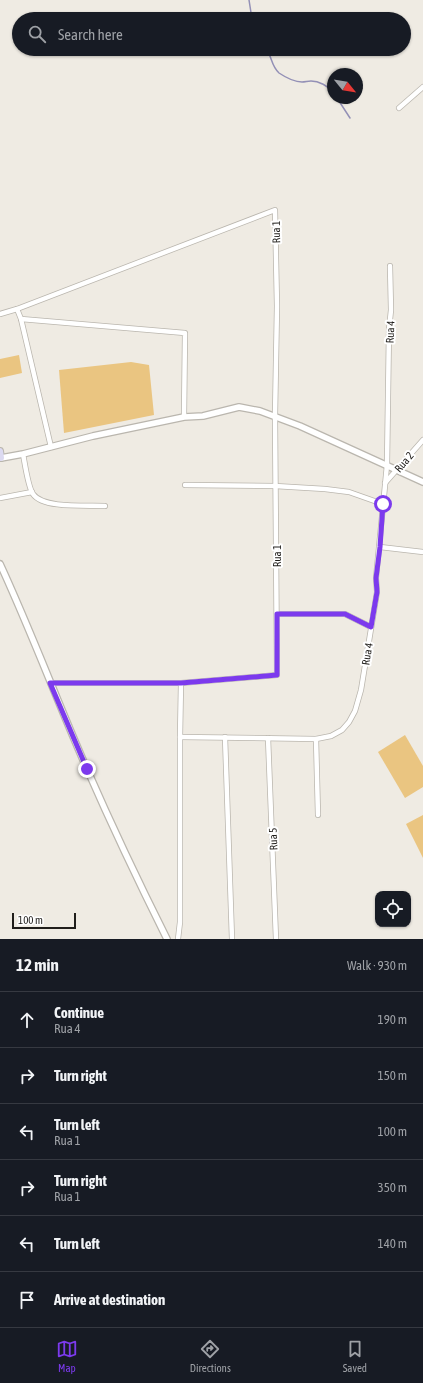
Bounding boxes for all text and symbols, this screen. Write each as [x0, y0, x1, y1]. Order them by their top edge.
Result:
search box [12, 12, 411, 56]
icon: search [26, 23, 48, 45]
text: Search here [58, 26, 123, 43]
north arrow [327, 68, 363, 104]
street label: Rua 1 [270, 221, 282, 243]
street label: Rua 4 [383, 320, 397, 344]
street label: Rua 2 [392, 449, 416, 475]
route start [374, 495, 392, 513]
street label: Rua 1 [271, 545, 283, 567]
street label: Rua 4 [359, 642, 375, 666]
route end [78, 760, 96, 778]
street label: Rua 5 [267, 827, 279, 851]
map controls [375, 891, 411, 927]
button: locate [375, 891, 411, 927]
scale bar [12, 911, 76, 930]
text: 100 m [18, 914, 43, 926]
text: 12 min [16, 955, 59, 975]
text: Walk · 930 m [347, 958, 407, 973]
text: Continue [54, 1004, 104, 1021]
icon: ahead [16, 1009, 38, 1031]
text: 190 m [378, 1012, 407, 1027]
text: Rua 4 [54, 1021, 81, 1036]
icon: right [16, 1065, 38, 1087]
text: Turn right [54, 1067, 107, 1084]
text: 150 m [378, 1068, 407, 1083]
text: Turn left [54, 1116, 100, 1133]
icon: left [16, 1121, 38, 1143]
text: 100 m [378, 1124, 407, 1139]
text: Rua 1 [54, 1133, 81, 1148]
text: Turn right [54, 1172, 107, 1189]
icon: right [16, 1177, 38, 1199]
text: 350 m [378, 1180, 407, 1195]
text: Rua 1 [54, 1189, 81, 1204]
icon: left [16, 1233, 38, 1255]
text: Turn left [54, 1235, 100, 1252]
text: 140 m [378, 1236, 407, 1251]
icon: arrive [16, 1289, 38, 1311]
text: Arrive at destination [54, 1291, 165, 1308]
tab: Map [56, 1338, 78, 1374]
tab: Directions [190, 1338, 231, 1374]
tab: Saved [343, 1338, 367, 1374]

